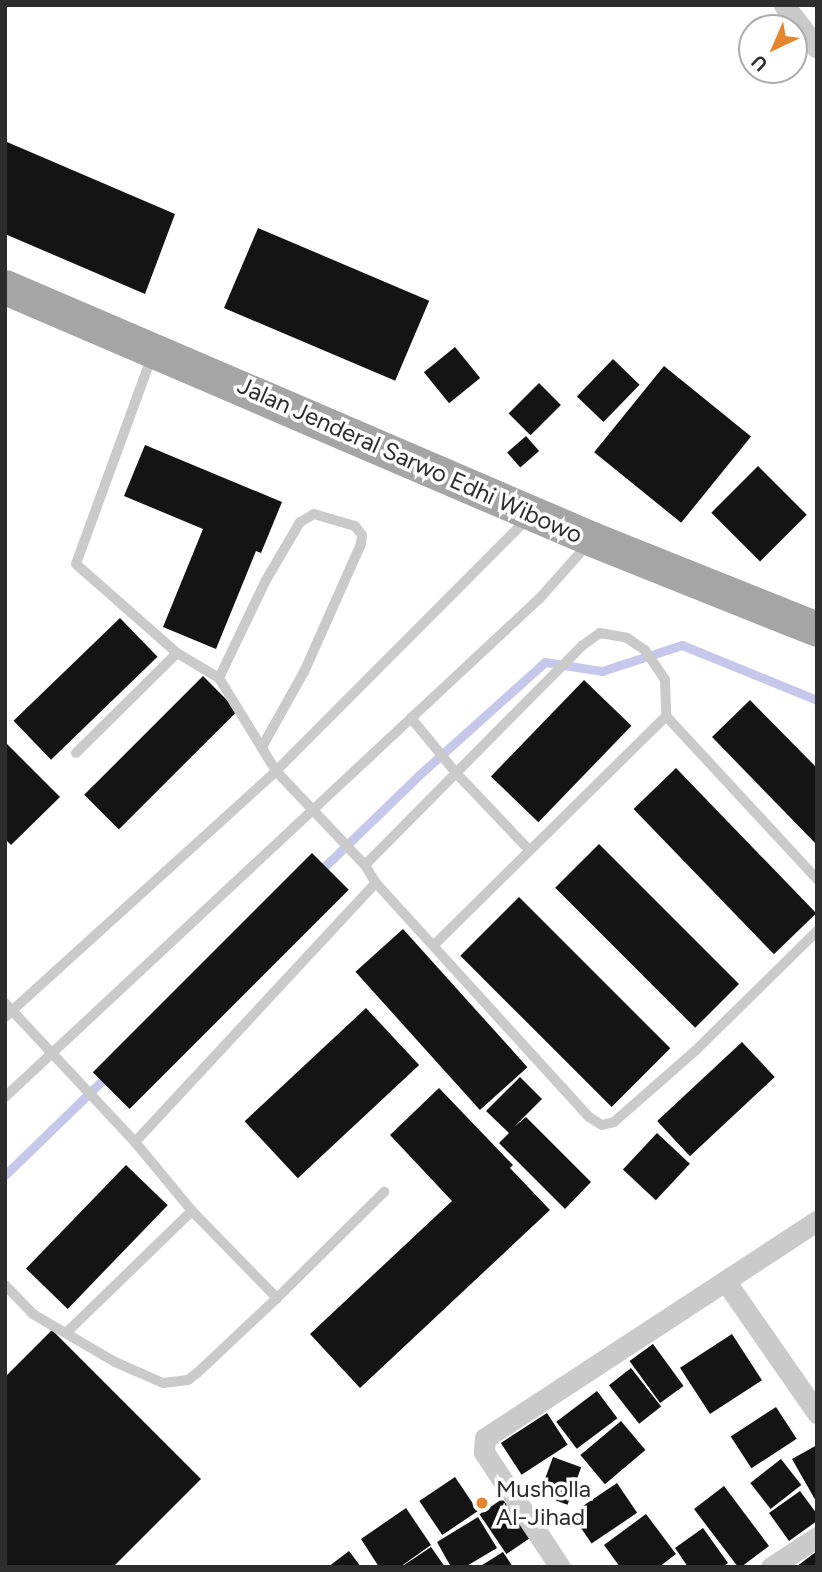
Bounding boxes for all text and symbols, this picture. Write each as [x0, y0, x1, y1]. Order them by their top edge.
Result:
north arrow [738, 14, 808, 84]
text: U [747, 50, 772, 76]
street label: Jalan Jenderal Sarwo Edhi Wibowo [233, 371, 587, 549]
place label: Musholla Al-Jihad [496, 1475, 591, 1531]
marker: Musholla Al-Jihad [474, 1495, 490, 1511]

